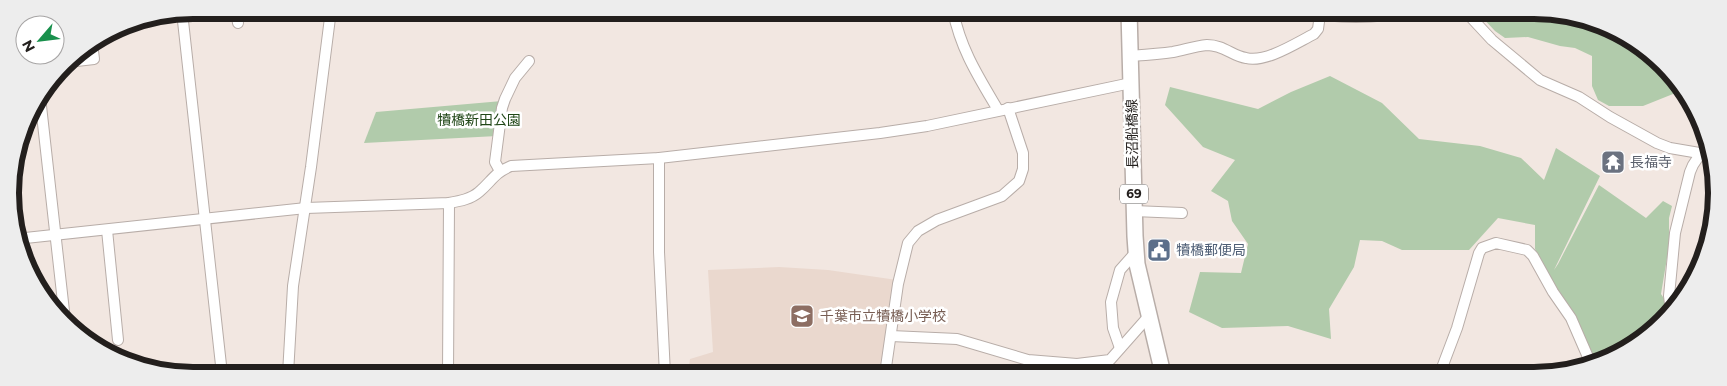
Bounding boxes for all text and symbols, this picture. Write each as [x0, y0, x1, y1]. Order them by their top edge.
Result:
north arrow [15, 15, 65, 65]
text: N [18, 37, 39, 55]
street label: 長沼船橋線 [1122, 99, 1142, 169]
park label: 犢橋新田公園 [437, 111, 521, 129]
temple icon: 長福寺 [1600, 149, 1626, 175]
place label: 長福寺 [1630, 153, 1672, 171]
road number: 69 [1120, 184, 1148, 203]
public building icon: 犢橋郵便局 [1146, 237, 1172, 263]
place label: 犢橋郵便局 [1176, 241, 1246, 259]
school or university icon: 千葉市立犢橋小学校 [789, 303, 815, 329]
place label: 千葉市立犢橋小学校 [820, 307, 946, 325]

